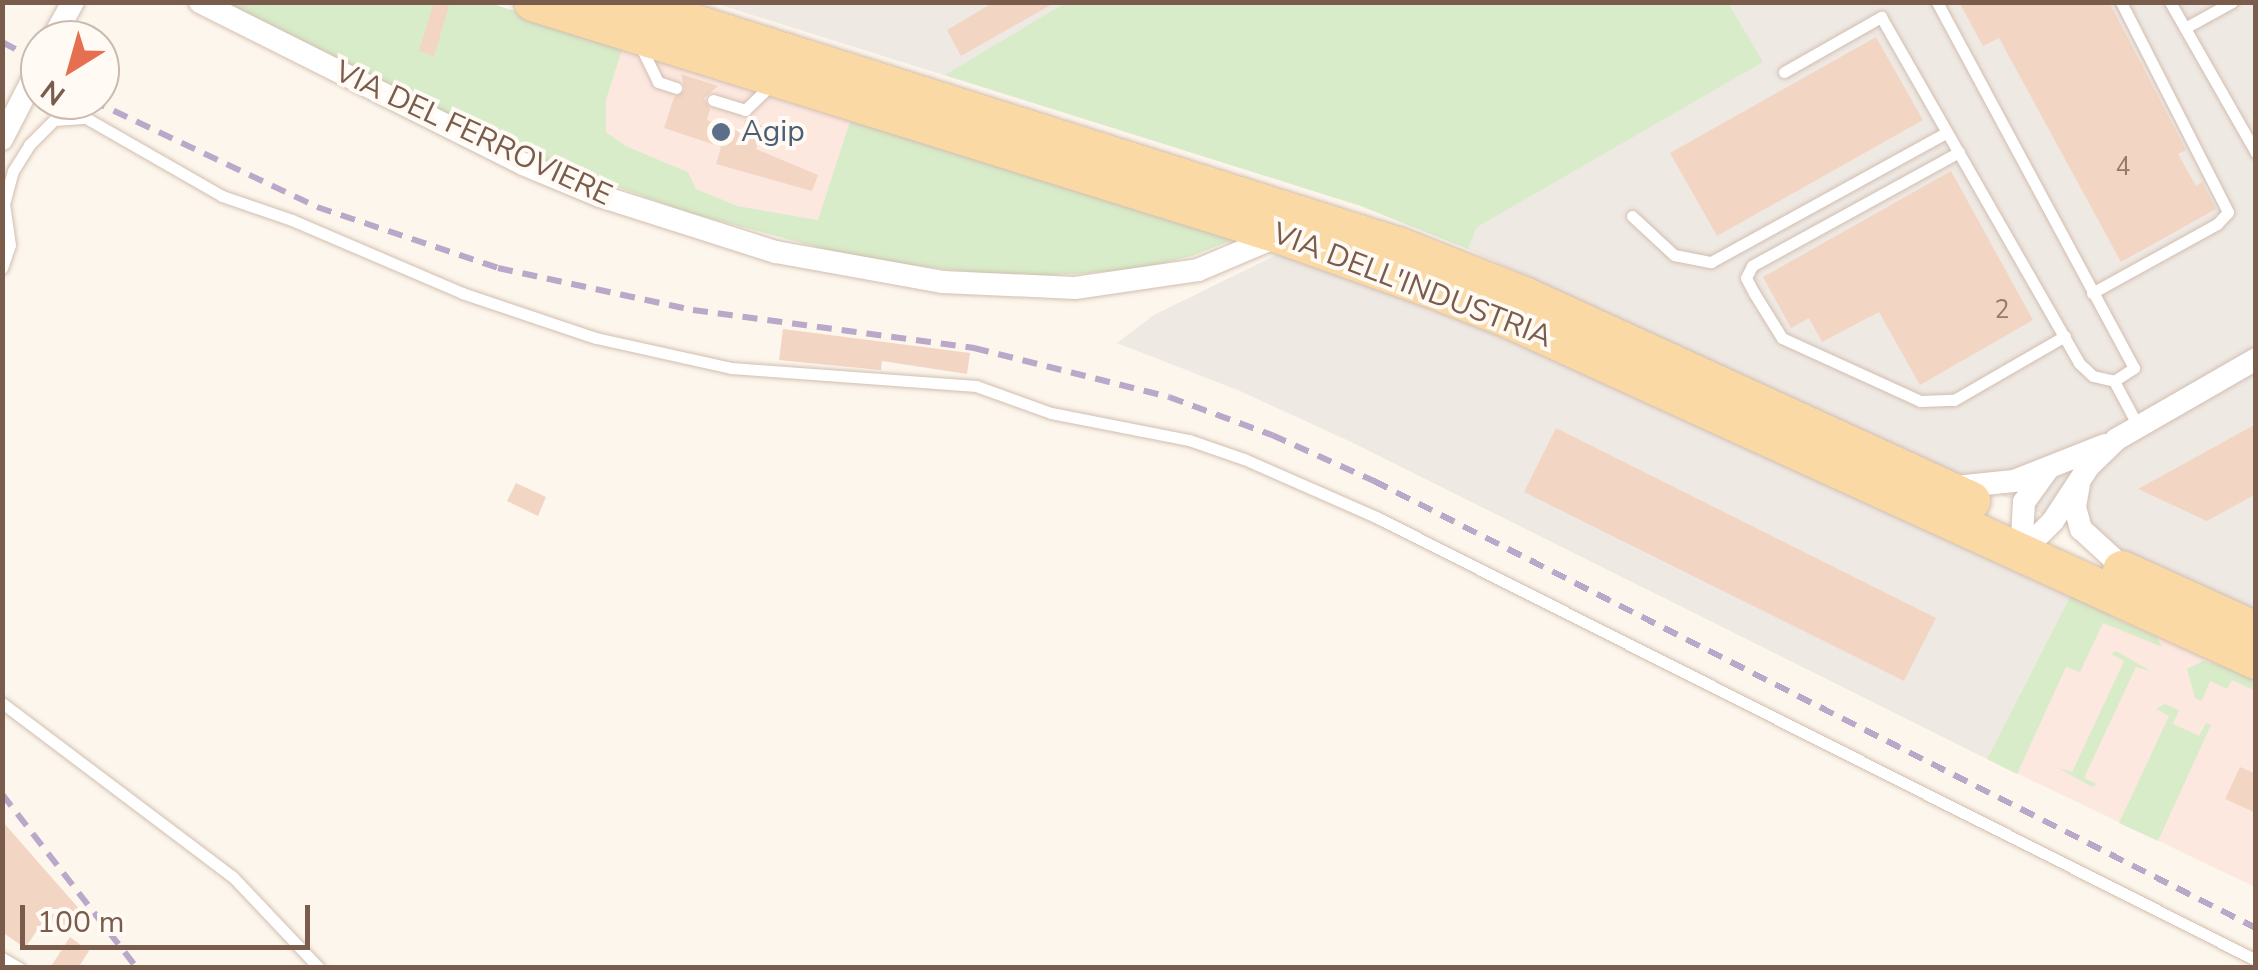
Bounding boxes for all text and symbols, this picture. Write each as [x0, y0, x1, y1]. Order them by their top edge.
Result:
north arrow [20, 20, 120, 120]
street label: VIA DEL FERROVIERE [329, 54, 617, 214]
text: N [33, 71, 73, 114]
place label: Agip [741, 114, 805, 150]
marker: Agip [710, 121, 732, 143]
house number: 4 [2116, 152, 2130, 182]
street label: VIA DELL'INDUSTRIA [1267, 216, 1557, 356]
house number: 2 [1995, 295, 2009, 325]
scale bar [25, 885, 315, 947]
text: 100 m [37, 902, 124, 943]

